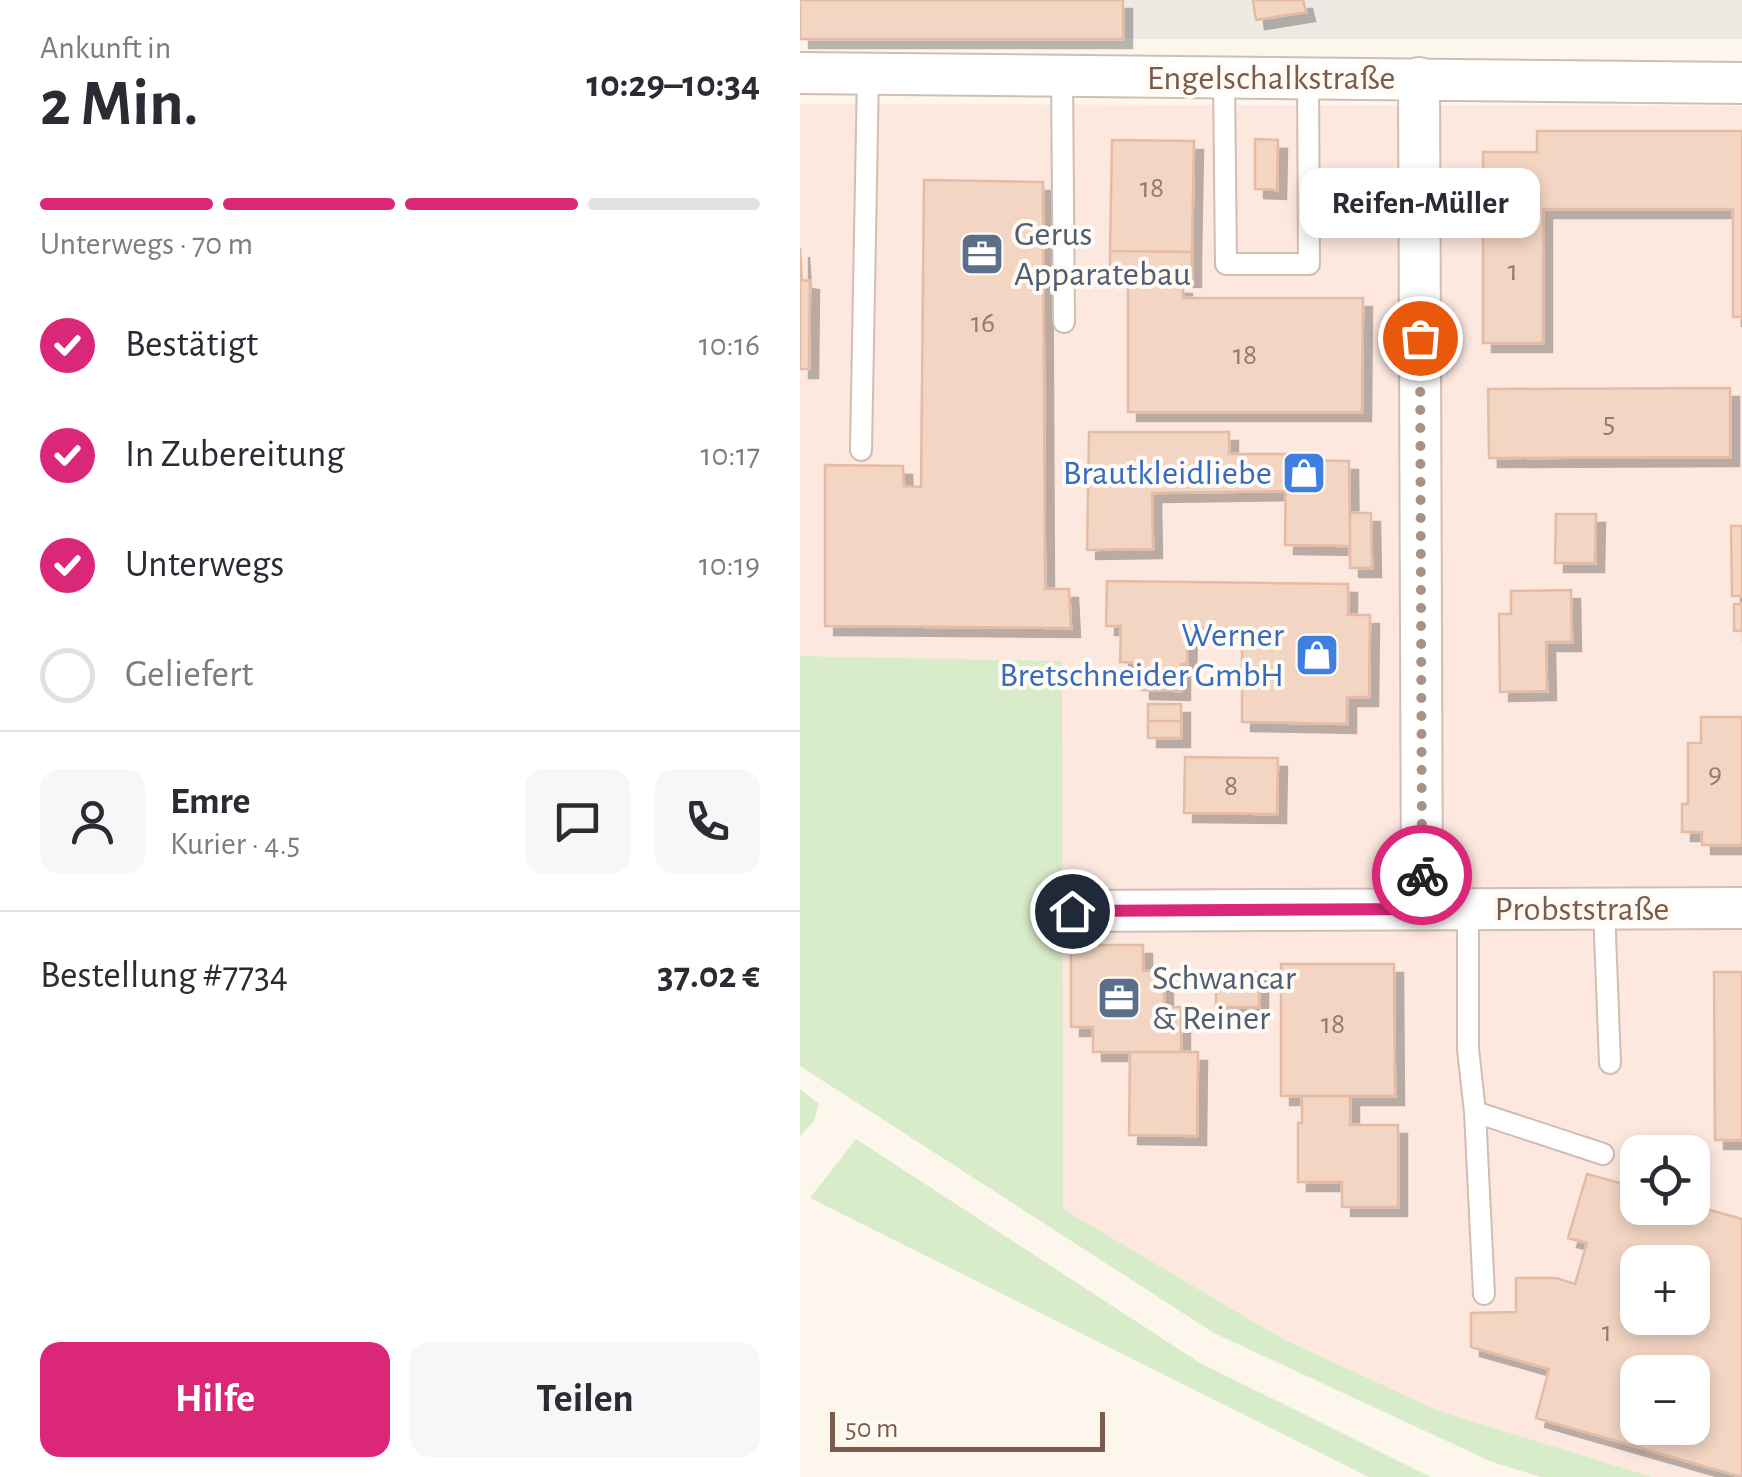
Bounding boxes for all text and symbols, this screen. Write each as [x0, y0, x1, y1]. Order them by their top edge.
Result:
text: Ankunft in [40, 32, 171, 64]
street label: Engelschalkstraße [1147, 61, 1395, 96]
text: 10:29–10:34 [586, 66, 760, 104]
text: 2 Min. [40, 72, 198, 137]
callout: Reifen-Müller [1300, 168, 1540, 238]
house number: 18 [1140, 173, 1164, 203]
text: Reifen-Müller [1331, 187, 1509, 219]
place label: Gerus Apparatebau [1014, 217, 1191, 292]
text: Unterwegs · 70 m [40, 228, 253, 260]
office icon: Gerus Apparatebau [959, 231, 1005, 277]
house number: 1 [1508, 256, 1518, 286]
pin [1378, 296, 1463, 381]
house number: 16 [971, 308, 995, 338]
icon: bag [1393, 311, 1448, 366]
icon: check [40, 318, 95, 373]
text: Bestätigt [125, 326, 258, 364]
text: 10:16 [699, 329, 760, 361]
house number: 18 [1233, 340, 1257, 370]
house number: 5 [1603, 408, 1615, 438]
icon: check [40, 428, 95, 483]
text: In Zubereitung [125, 436, 345, 474]
text: 10:17 [700, 439, 760, 471]
shop icon: Brautkleidliebe [1281, 450, 1327, 496]
place label: Brautkleidliebe [1063, 456, 1272, 491]
icon: check [40, 538, 95, 593]
text: Unterwegs [125, 546, 284, 584]
text: 10:19 [699, 549, 760, 581]
place label: Werner Bretschneider GmbH [999, 618, 1285, 693]
shop icon: Werner Bretschneider GmbH [1294, 632, 1340, 678]
text: Geliefert [125, 656, 253, 694]
house number: 9 [1708, 759, 1722, 789]
button: person [40, 769, 145, 874]
button: chat [525, 769, 630, 874]
button: phone [655, 769, 760, 874]
house number: 8 [1224, 771, 1238, 801]
text: Emre [170, 783, 251, 821]
courier [1372, 825, 1472, 925]
text: Kurier · 4.5 [170, 828, 300, 860]
icon: bike [1395, 848, 1450, 903]
pin [1030, 869, 1115, 954]
icon: home [1045, 884, 1100, 939]
street label: Probststraße [1494, 892, 1670, 927]
text: Bestellung #7734 [40, 957, 288, 995]
text: 37.02 € [657, 957, 760, 995]
place label: Schwancar & Reiner [1152, 961, 1297, 1036]
office icon: Schwancar & Reiner [1096, 975, 1142, 1021]
house number: 18 [1321, 1009, 1345, 1039]
map controls [1620, 1135, 1710, 1445]
button: locate [1620, 1135, 1710, 1225]
button: + [1620, 1245, 1710, 1335]
house number: 1 [1602, 1317, 1612, 1347]
button: Hilfe [40, 1342, 390, 1457]
button: Teilen [410, 1342, 760, 1457]
button: − [1620, 1355, 1710, 1445]
scale bar [830, 1407, 1105, 1452]
text: 50 m [845, 1415, 899, 1443]

